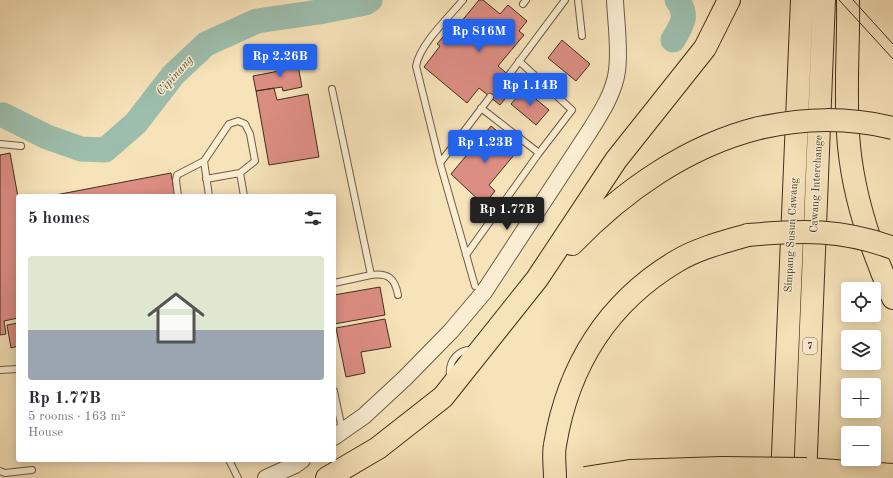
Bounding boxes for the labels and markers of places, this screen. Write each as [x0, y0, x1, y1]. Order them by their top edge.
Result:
pin: Rp 816M [442, 19, 516, 53]
pin: Rp 2.26B [239, 44, 321, 78]
pin: Rp 1.14B [489, 73, 571, 107]
pin: Rp 1.23B [444, 130, 526, 164]
pin: Rp 1.77B [466, 197, 548, 231]

